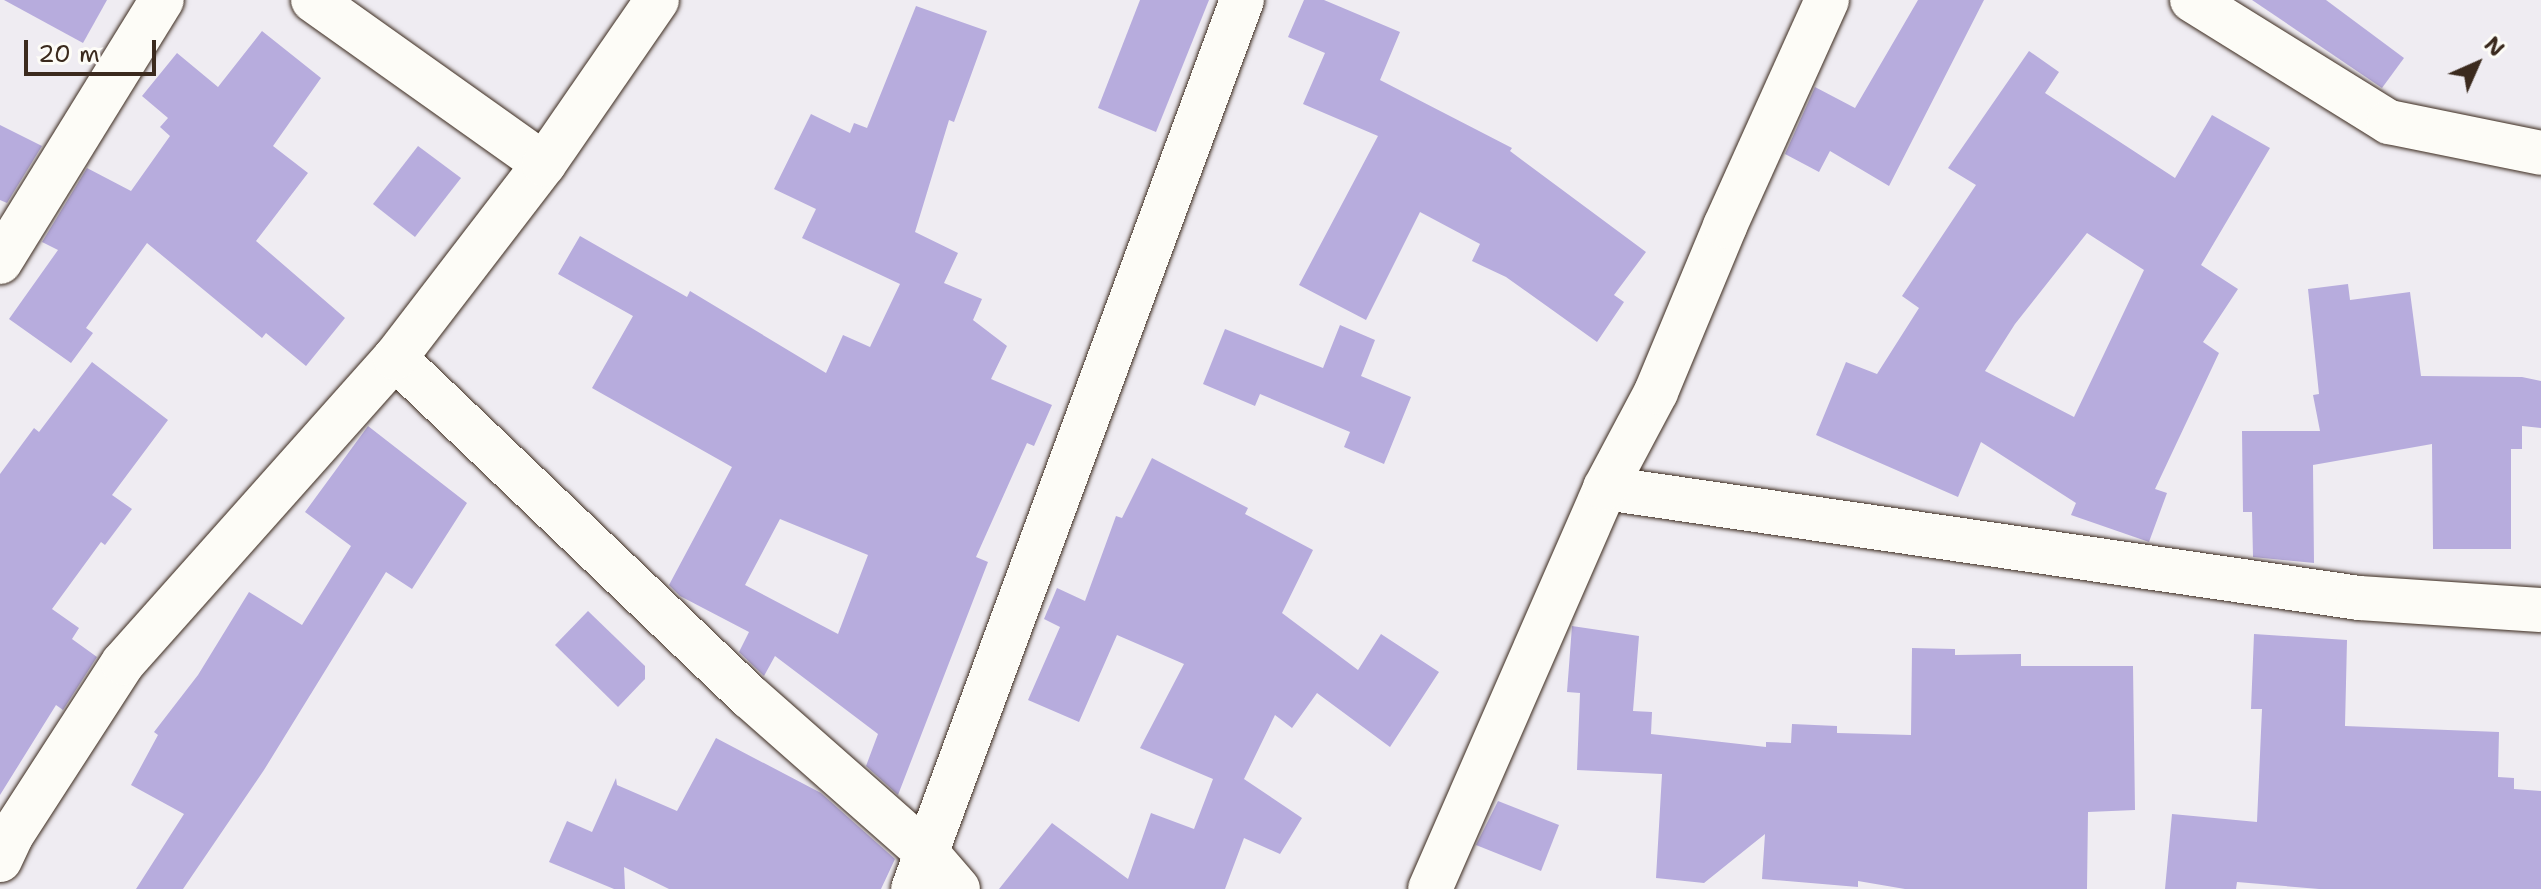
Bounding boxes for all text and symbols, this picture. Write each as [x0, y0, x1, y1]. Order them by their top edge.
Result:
scale bar [28, 24, 160, 74]
north arrow [2437, 24, 2517, 104]
text: N [2478, 30, 2511, 63]
text: 20 m [38, 38, 100, 70]

